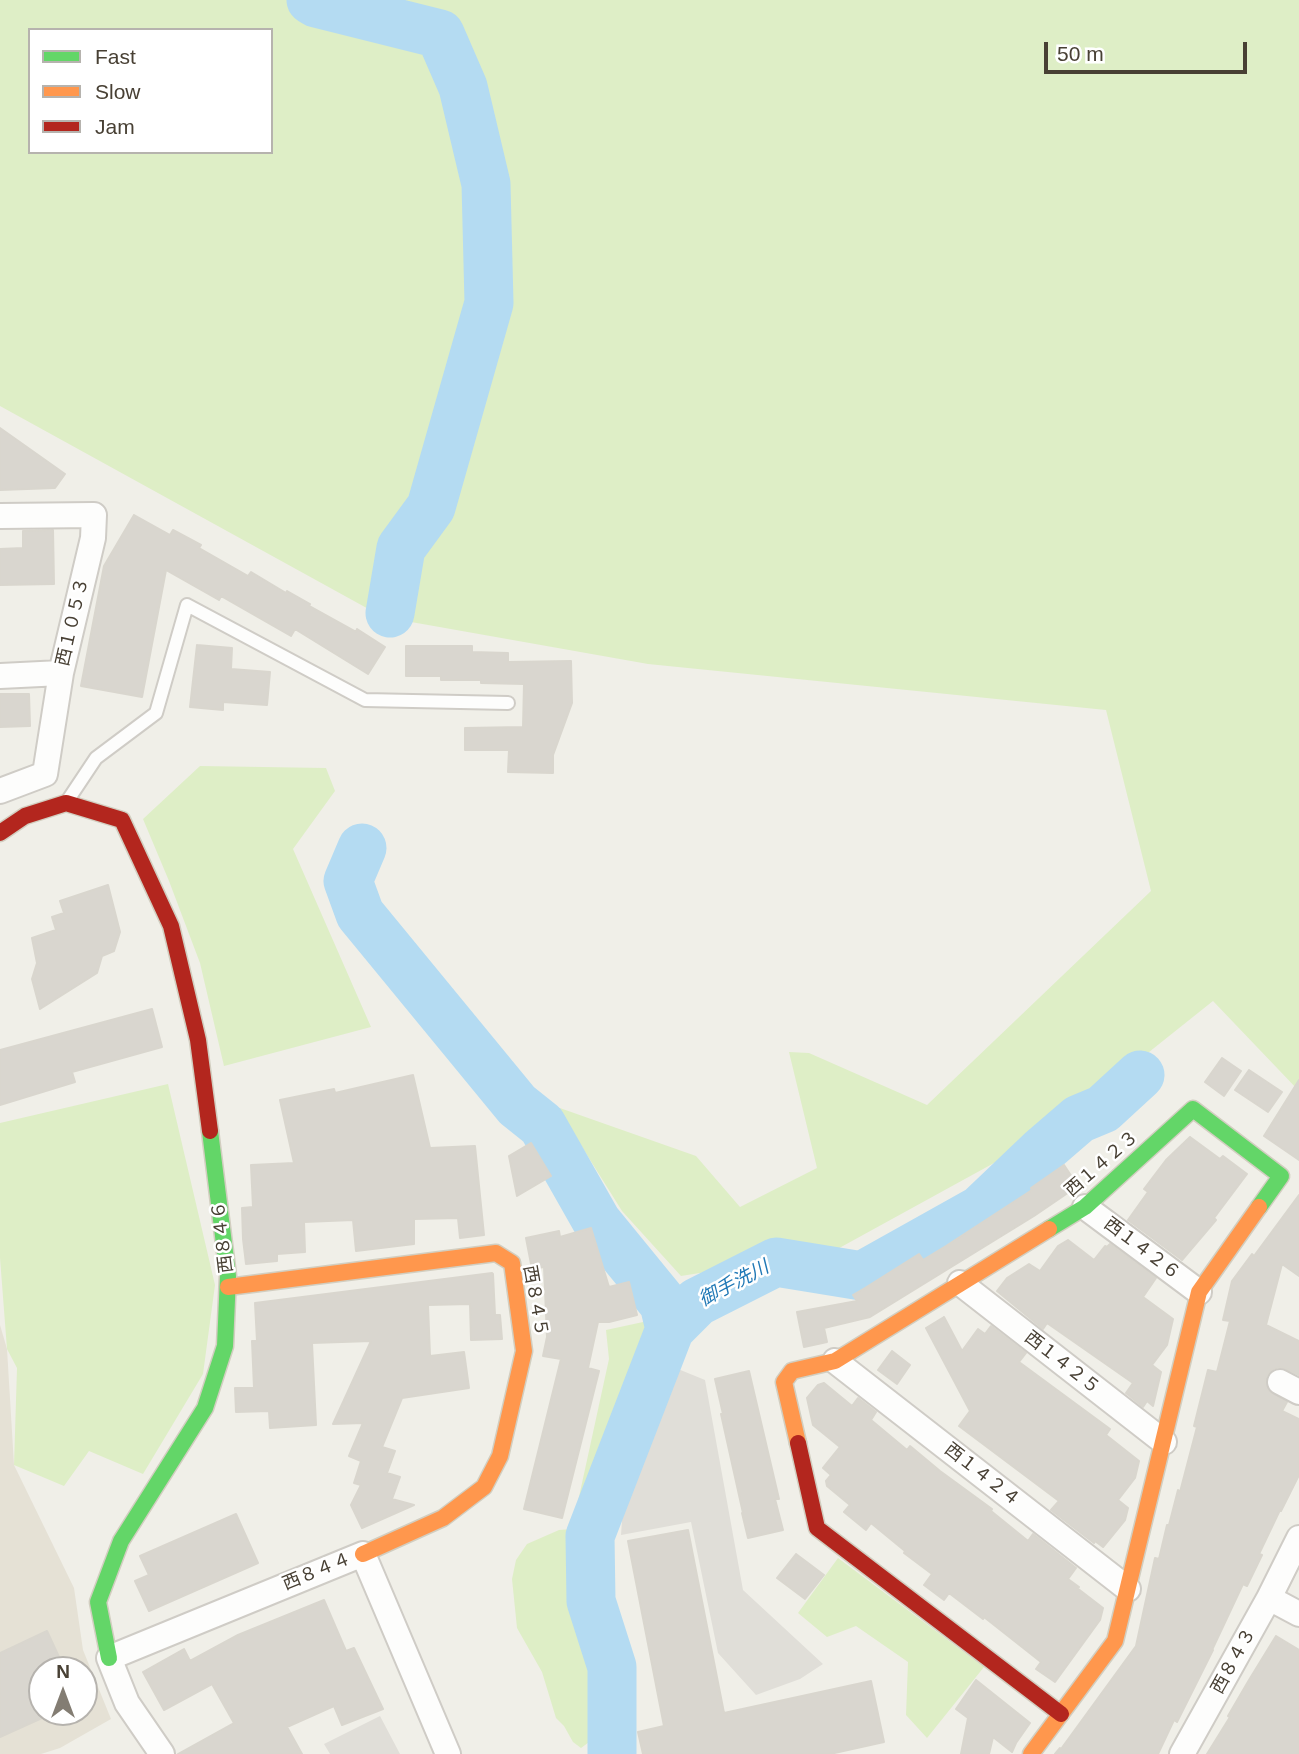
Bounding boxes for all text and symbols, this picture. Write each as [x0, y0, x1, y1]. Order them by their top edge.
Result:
legend [28, 28, 273, 154]
scale bar [1047, 28, 1250, 72]
text: 50 m [1057, 42, 1104, 65]
text: Fast [95, 45, 136, 68]
text: Slow [95, 80, 141, 103]
text: Jam [95, 115, 135, 138]
street label: 西１０５３ [52, 576, 94, 668]
street label: 西１４２３ [1061, 1126, 1143, 1202]
street label: 西８４６ [208, 1200, 238, 1274]
street label: 西１４２６ [1100, 1213, 1184, 1285]
water label: 御手洗川 [695, 1256, 773, 1312]
street label: 西８４５ [518, 1264, 552, 1338]
street label: 西１４２５ [1020, 1327, 1104, 1399]
street label: 西１４２４ [940, 1439, 1024, 1511]
street label: 西８４４ [280, 1549, 354, 1595]
street label: 西８４３ [1207, 1624, 1261, 1698]
north arrow [28, 1656, 98, 1726]
text: N [56, 1661, 70, 1682]

